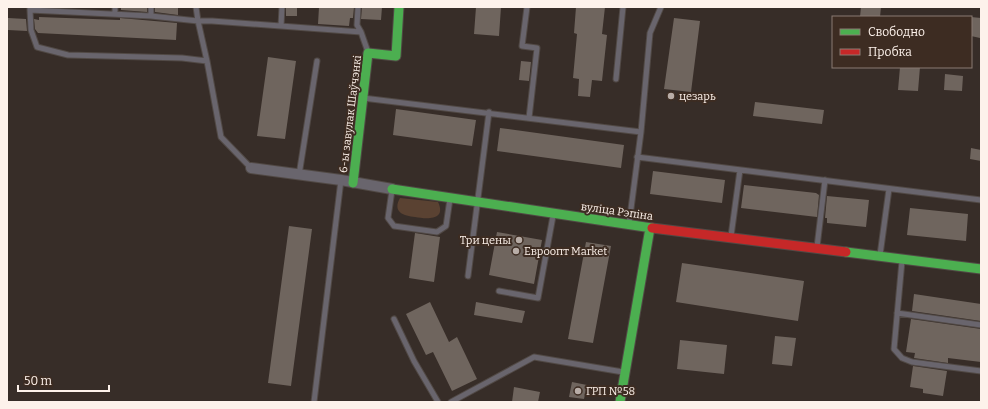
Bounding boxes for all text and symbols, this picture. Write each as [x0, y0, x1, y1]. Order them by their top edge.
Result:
legend [832, 16, 972, 68]
text: Свободно [868, 25, 925, 39]
text: Пробка [868, 45, 912, 59]
street label: 6-ы завулак Шаўчэнкі [337, 54, 364, 174]
place label: цезарь [679, 90, 716, 103]
marker: цезарь [666, 91, 676, 101]
street label: вуліца Рэпіна [580, 200, 654, 223]
place label: Три цены [460, 234, 511, 247]
marker: Три цены [514, 235, 524, 245]
place label: Евроопт Market [524, 245, 607, 258]
marker: Евроопт Market [511, 246, 521, 256]
scale bar [18, 367, 109, 393]
text: 50 m [24, 374, 53, 388]
place label: ГРП №58 [586, 385, 635, 398]
marker: ГРП №58 [573, 386, 583, 396]

